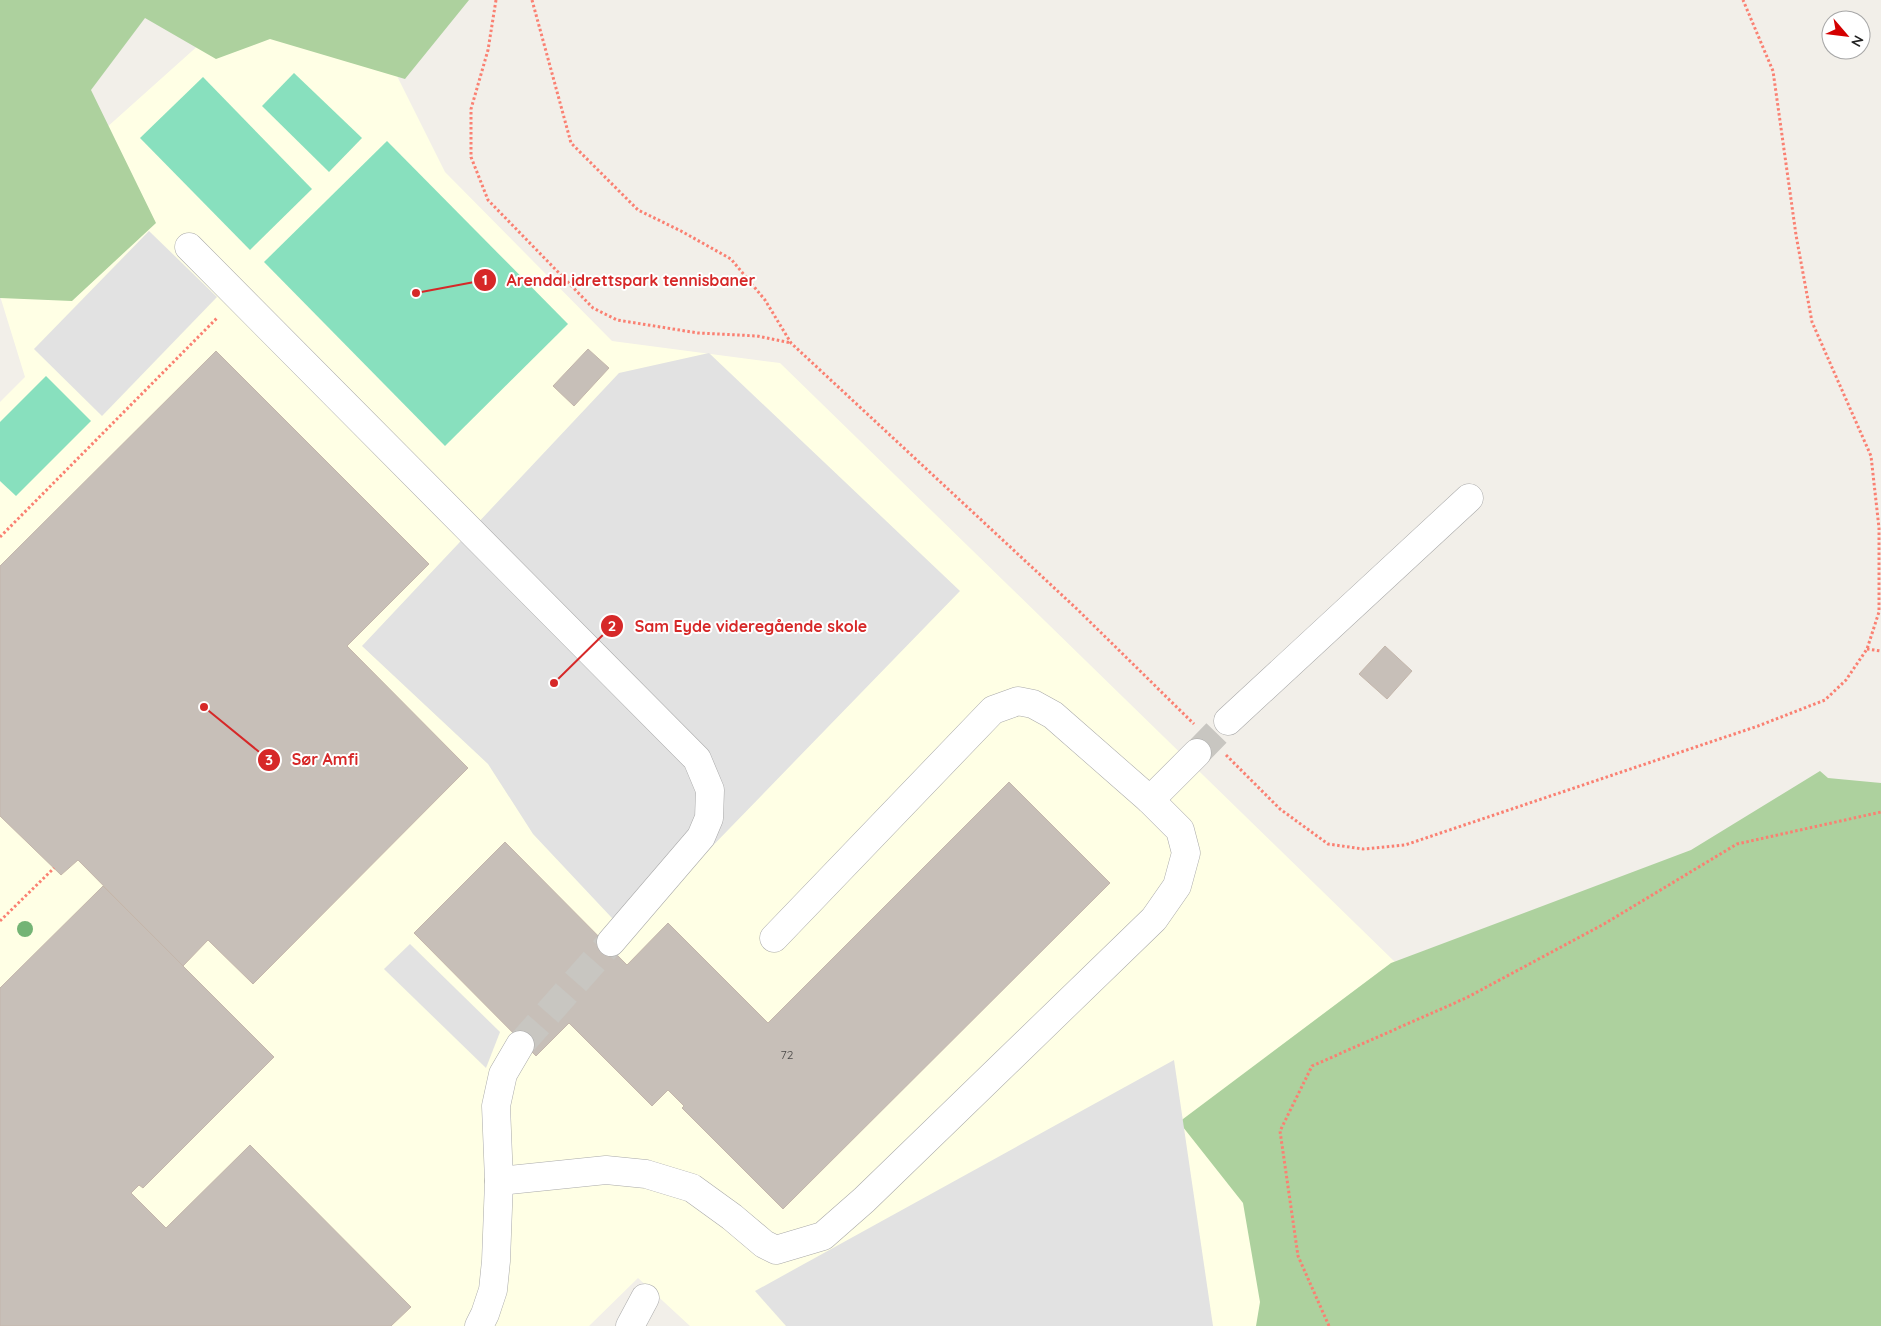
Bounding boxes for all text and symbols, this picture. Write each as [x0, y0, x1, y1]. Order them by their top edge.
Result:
north arrow [1821, 10, 1871, 60]
text: N [1847, 32, 1868, 50]
callout: Arendal idrettspark tennisbaner [472, 265, 766, 296]
text: 1 [482, 270, 488, 289]
text: Arendal idrettspark tennisbaner [507, 270, 755, 290]
callout: Sam Eyde videregående skole [600, 610, 877, 641]
text: 2 [608, 616, 616, 635]
text: Sam Eyde videregående skole [635, 616, 867, 636]
callout: Sør Amfi [257, 744, 369, 775]
text: Sør Amfi [292, 749, 358, 769]
text: 3 [265, 750, 273, 769]
house number: 72 [781, 1047, 794, 1062]

